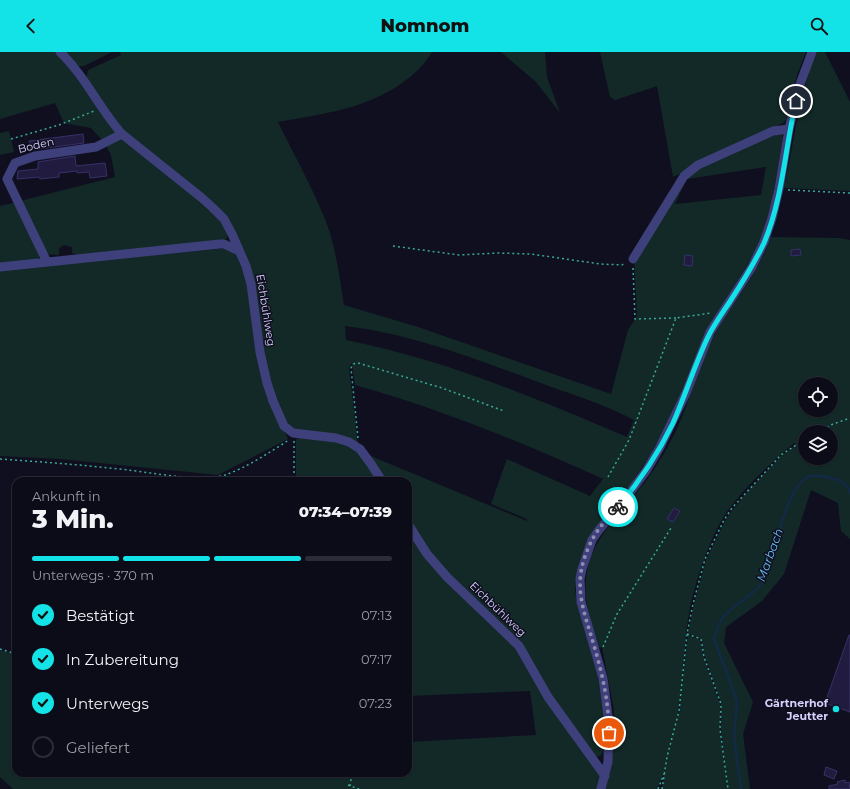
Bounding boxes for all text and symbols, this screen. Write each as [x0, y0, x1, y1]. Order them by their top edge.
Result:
icon: back [20, 15, 42, 37]
text: Nomnom [381, 15, 469, 37]
icon: search [808, 15, 830, 37]
pin [779, 84, 813, 118]
icon: home [785, 90, 807, 112]
street label: Boden [17, 134, 55, 156]
street label: Eichbühlweg [253, 273, 279, 347]
map controls [798, 377, 838, 465]
button: locate [798, 377, 838, 417]
button: layers [798, 425, 838, 465]
courier [598, 487, 638, 527]
text: Ankunft in [32, 488, 101, 504]
icon: bike [607, 496, 629, 518]
text: 07:34–07:39 [299, 502, 392, 521]
text: 3 Min. [32, 503, 114, 535]
water label: Marbach [753, 526, 786, 583]
text: Unterwegs · 370 m [32, 567, 154, 583]
street label: Eichbühlweg [467, 579, 529, 639]
icon: check [32, 604, 54, 626]
text: Bestätigt [66, 606, 135, 625]
text: 07:13 [361, 607, 392, 623]
icon: check [32, 648, 54, 670]
text: In Zubereitung [66, 650, 179, 669]
text: 07:17 [361, 651, 392, 667]
icon: check [32, 692, 54, 714]
text: Unterwegs [66, 694, 149, 713]
text: 07:23 [359, 695, 392, 711]
place label: Gärtnerhof Jeutter [765, 696, 829, 723]
marker: Gärtnerhof Jeutter [831, 704, 841, 714]
pin [592, 716, 626, 750]
icon: bag [598, 722, 620, 744]
text: Geliefert [66, 738, 130, 757]

